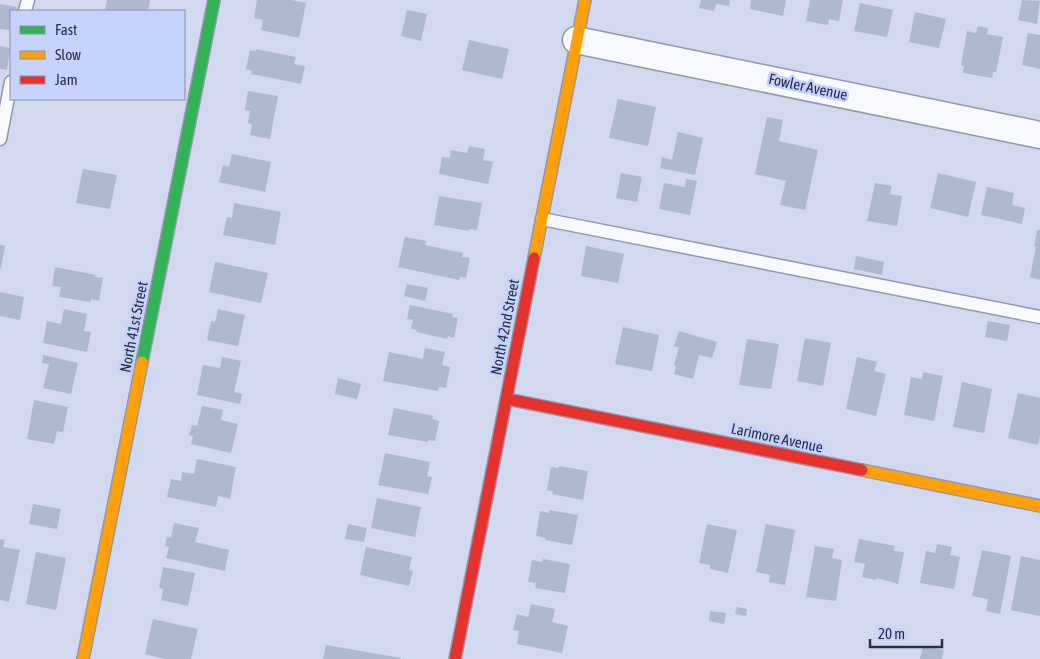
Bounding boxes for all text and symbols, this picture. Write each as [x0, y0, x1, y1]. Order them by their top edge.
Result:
legend [10, 10, 185, 100]
text: Fast [55, 21, 77, 38]
text: Slow [55, 46, 81, 63]
street label: Fowler Avenue [767, 70, 849, 103]
text: Jam [55, 71, 78, 88]
street label: North 42nd Street [487, 278, 522, 376]
street label: North 41st Street [116, 280, 151, 374]
street label: Larimore Avenue [730, 419, 825, 456]
scale bar [870, 616, 942, 648]
text: 20 m [878, 625, 905, 642]

